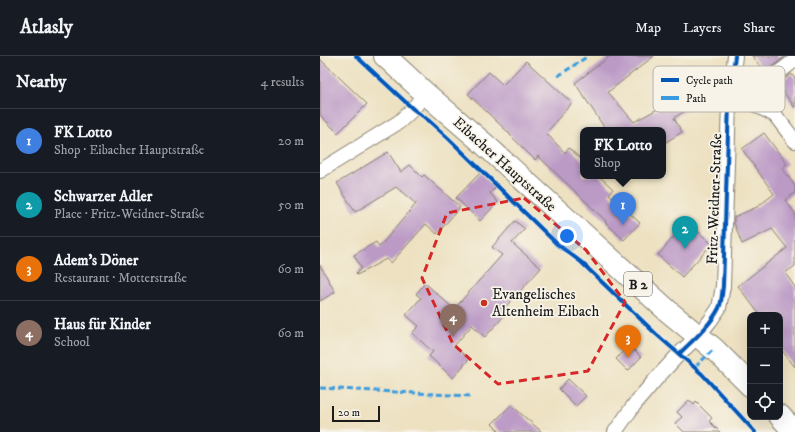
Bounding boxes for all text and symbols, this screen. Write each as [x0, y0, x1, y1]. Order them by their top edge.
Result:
text: Atlasly [20, 16, 73, 39]
text: Map [635, 19, 661, 37]
text: Layers [683, 19, 721, 37]
text: Share [743, 19, 775, 37]
legend [653, 66, 785, 112]
text: Nearby [16, 71, 66, 93]
text: 4 results [261, 74, 304, 90]
text: Cycle path [686, 74, 733, 88]
text: Path [686, 92, 707, 106]
street label: Eibacher Hauptstraße [449, 113, 560, 216]
text: FK Lotto [54, 123, 112, 142]
popup [580, 127, 666, 179]
text: 1 [27, 133, 31, 149]
text: 20 m [278, 133, 304, 149]
street label: Fritz-Weidner-Straße [703, 133, 726, 265]
text: FK Lotto [594, 136, 652, 155]
text: Shop · Eibacher Hauptstraße [54, 142, 204, 158]
text: Shop [594, 155, 620, 171]
text: Schwarzer Adler [54, 187, 152, 206]
pin: 1 [610, 192, 636, 225]
text: 2 [26, 197, 32, 213]
text: 50 m [278, 197, 304, 213]
text: Place · Fritz-Weidner-Straße [54, 206, 204, 222]
pin: 2 [672, 216, 698, 249]
your location [557, 226, 577, 246]
text: Adem's Döner [54, 251, 138, 270]
text: 3 [27, 261, 31, 277]
text: 60 m [278, 261, 304, 277]
text: Restaurant · Motterstraße [54, 270, 187, 286]
road number: B 2 [624, 272, 652, 296]
place label: Evangelisches Altenheim Eibach [492, 285, 600, 321]
marker: Evangelisches Altenheim Eibach [479, 298, 489, 308]
pin: 4 [440, 304, 466, 337]
map controls [747, 312, 783, 420]
button: + [747, 312, 783, 348]
text: Haus für Kinder [54, 315, 151, 334]
text: 4 [25, 325, 33, 341]
text: 60 m [278, 325, 304, 341]
pin: 3 [615, 325, 641, 358]
text: School [54, 334, 90, 350]
button: − [747, 348, 783, 384]
button: locate [747, 384, 783, 420]
scale bar [332, 404, 380, 423]
text: 20 m [338, 406, 360, 420]

